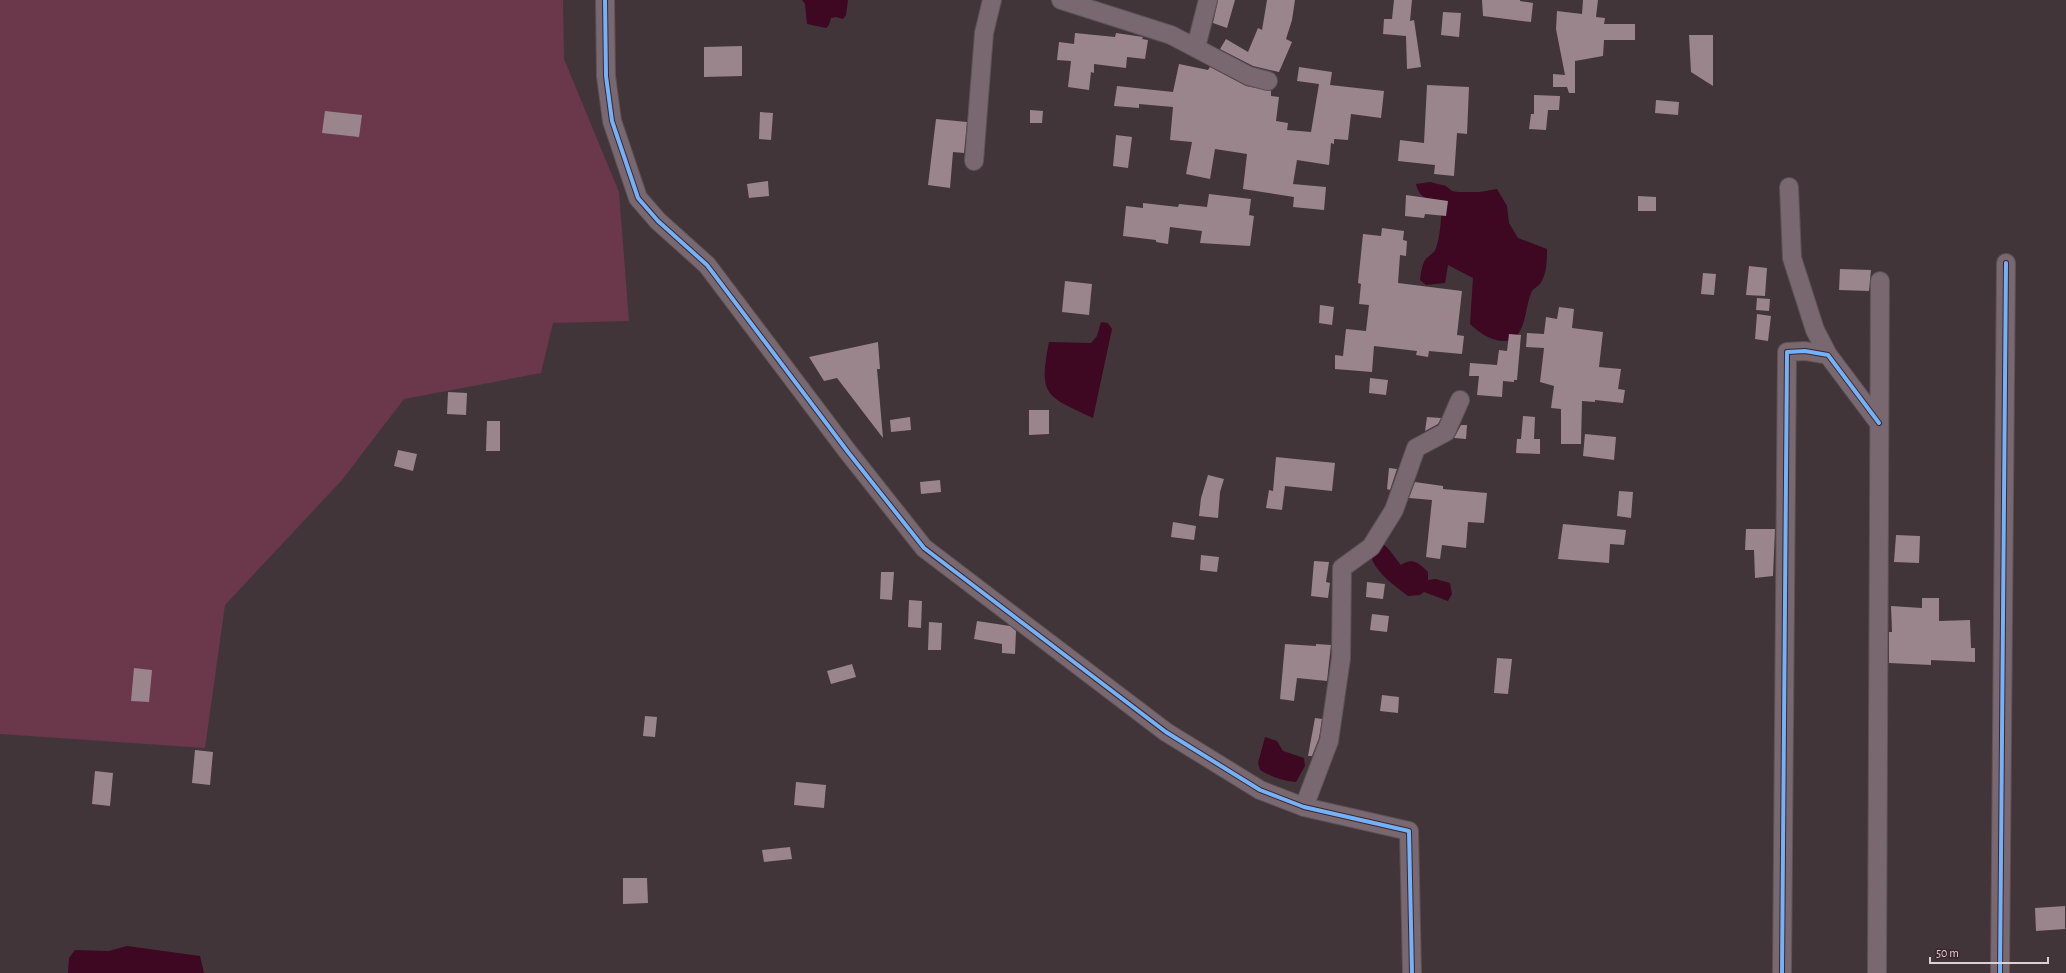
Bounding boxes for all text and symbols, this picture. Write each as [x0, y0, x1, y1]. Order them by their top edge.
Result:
scale bar [1930, 939, 2048, 965]
text: 50 m [1936, 947, 1959, 959]

